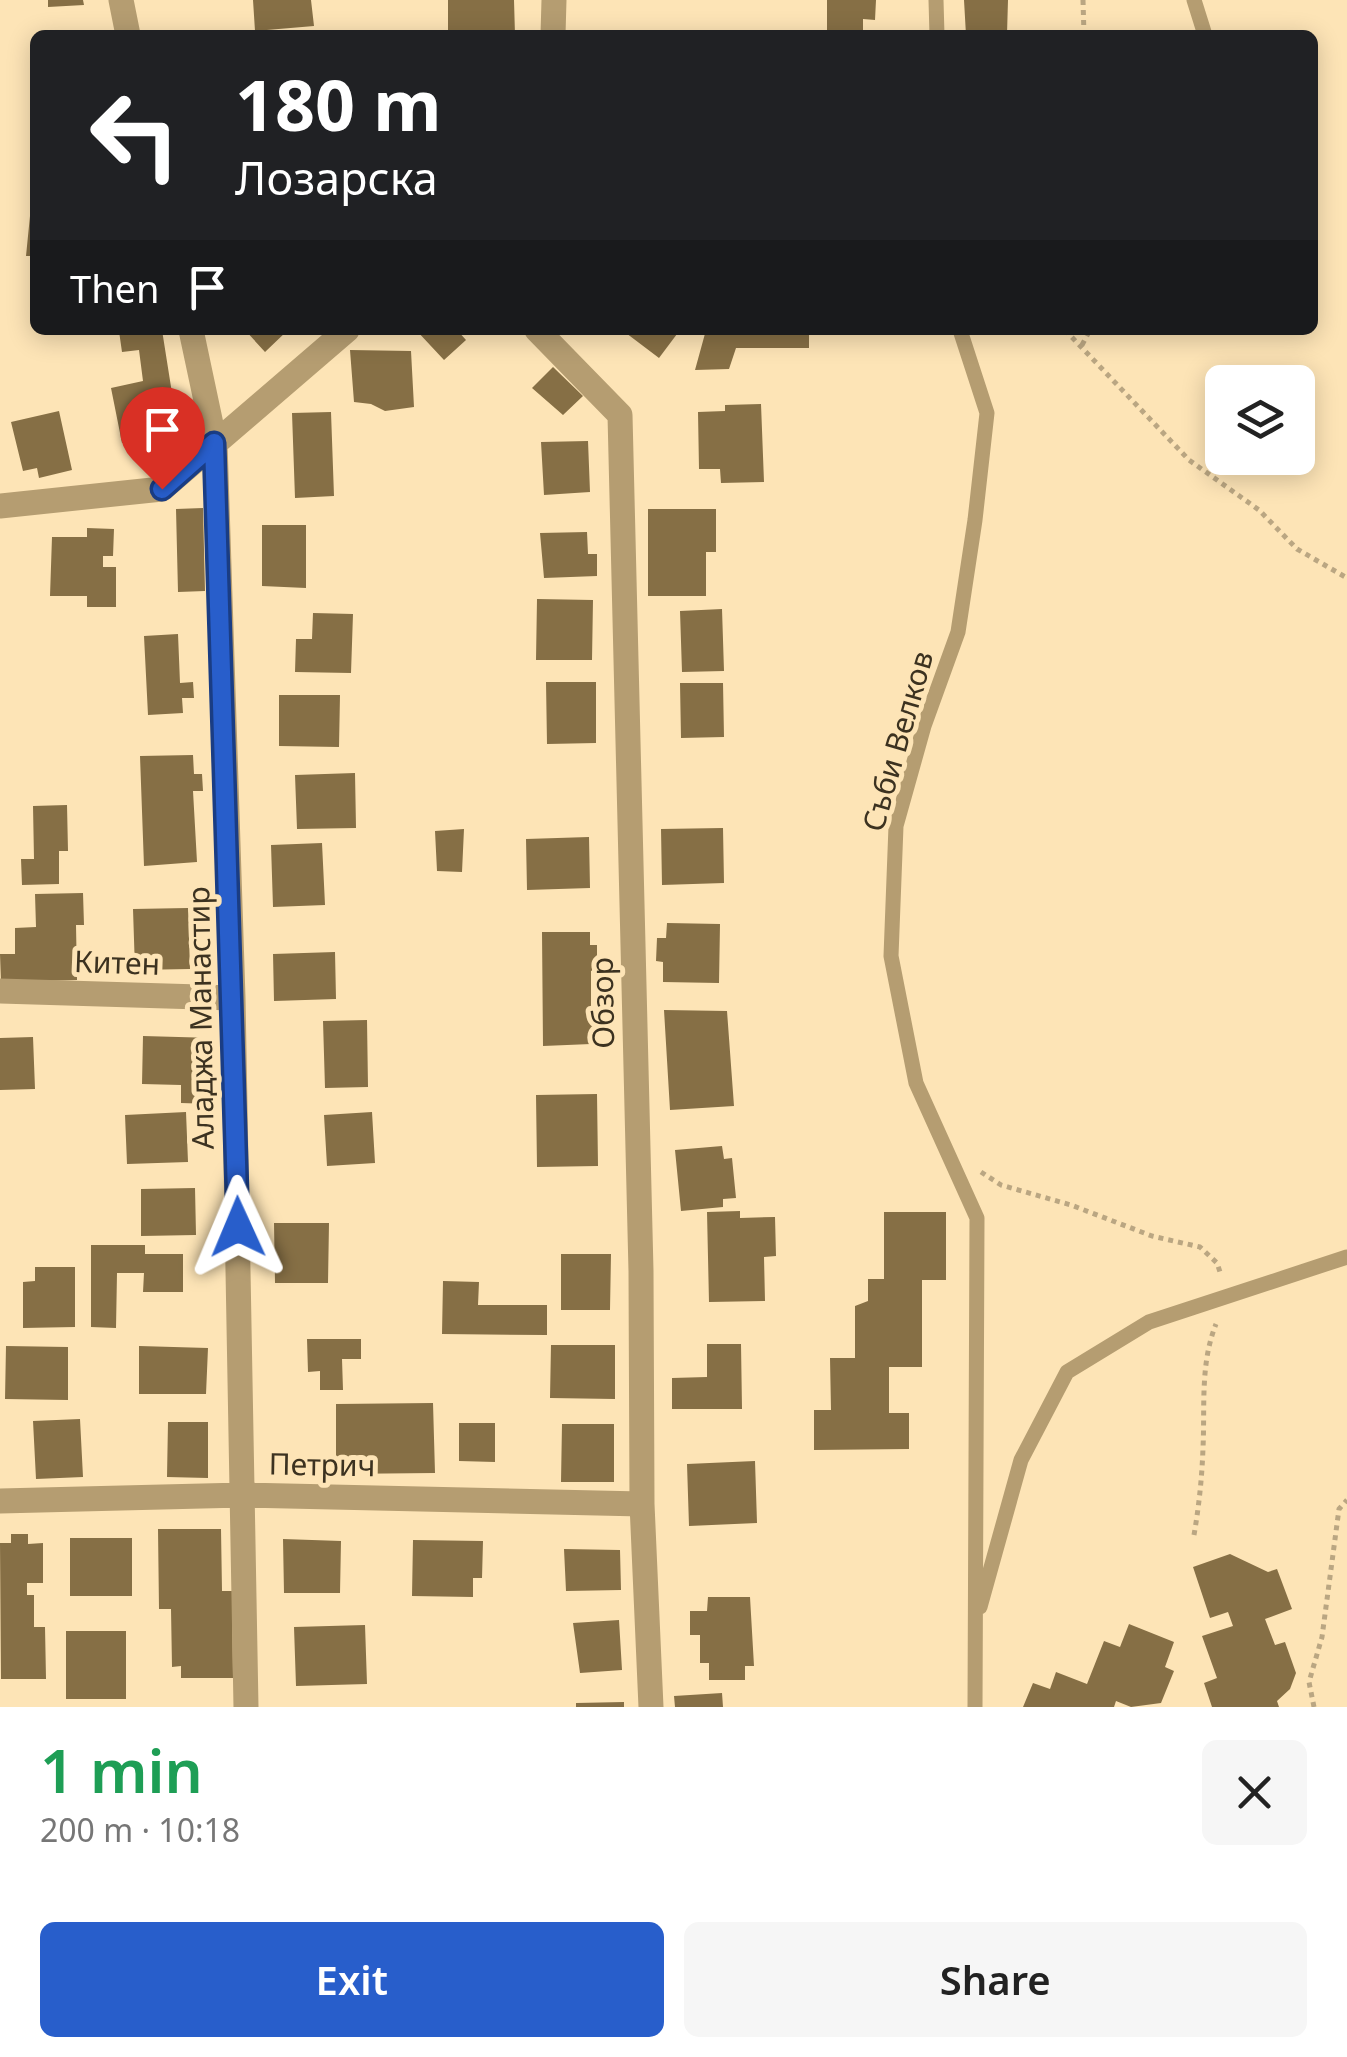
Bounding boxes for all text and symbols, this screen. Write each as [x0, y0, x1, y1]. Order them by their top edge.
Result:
text: 180 m [235, 56, 442, 152]
icon: left [70, 70, 200, 200]
text: Лозарска [235, 147, 438, 208]
icon: arrive [180, 260, 235, 315]
text: Then [70, 262, 160, 314]
map controls [1205, 365, 1315, 475]
button: layers [1205, 365, 1315, 475]
pin [120, 387, 205, 490]
icon: arrive [135, 402, 190, 457]
street label: Съби Велков [852, 646, 942, 836]
street label: Аладжа Манастир [177, 886, 223, 1150]
street label: Китен [73, 940, 161, 984]
street label: Обзор [581, 957, 623, 1049]
position arrow [186, 1175, 290, 1279]
street label: Петрич [268, 1443, 376, 1485]
text: 1 min [40, 1729, 203, 1811]
button: close [1202, 1740, 1307, 1845]
text: 200 m · 10:18 [40, 1808, 240, 1851]
button: Exit [40, 1922, 664, 2037]
button: Share [684, 1922, 1307, 2037]

